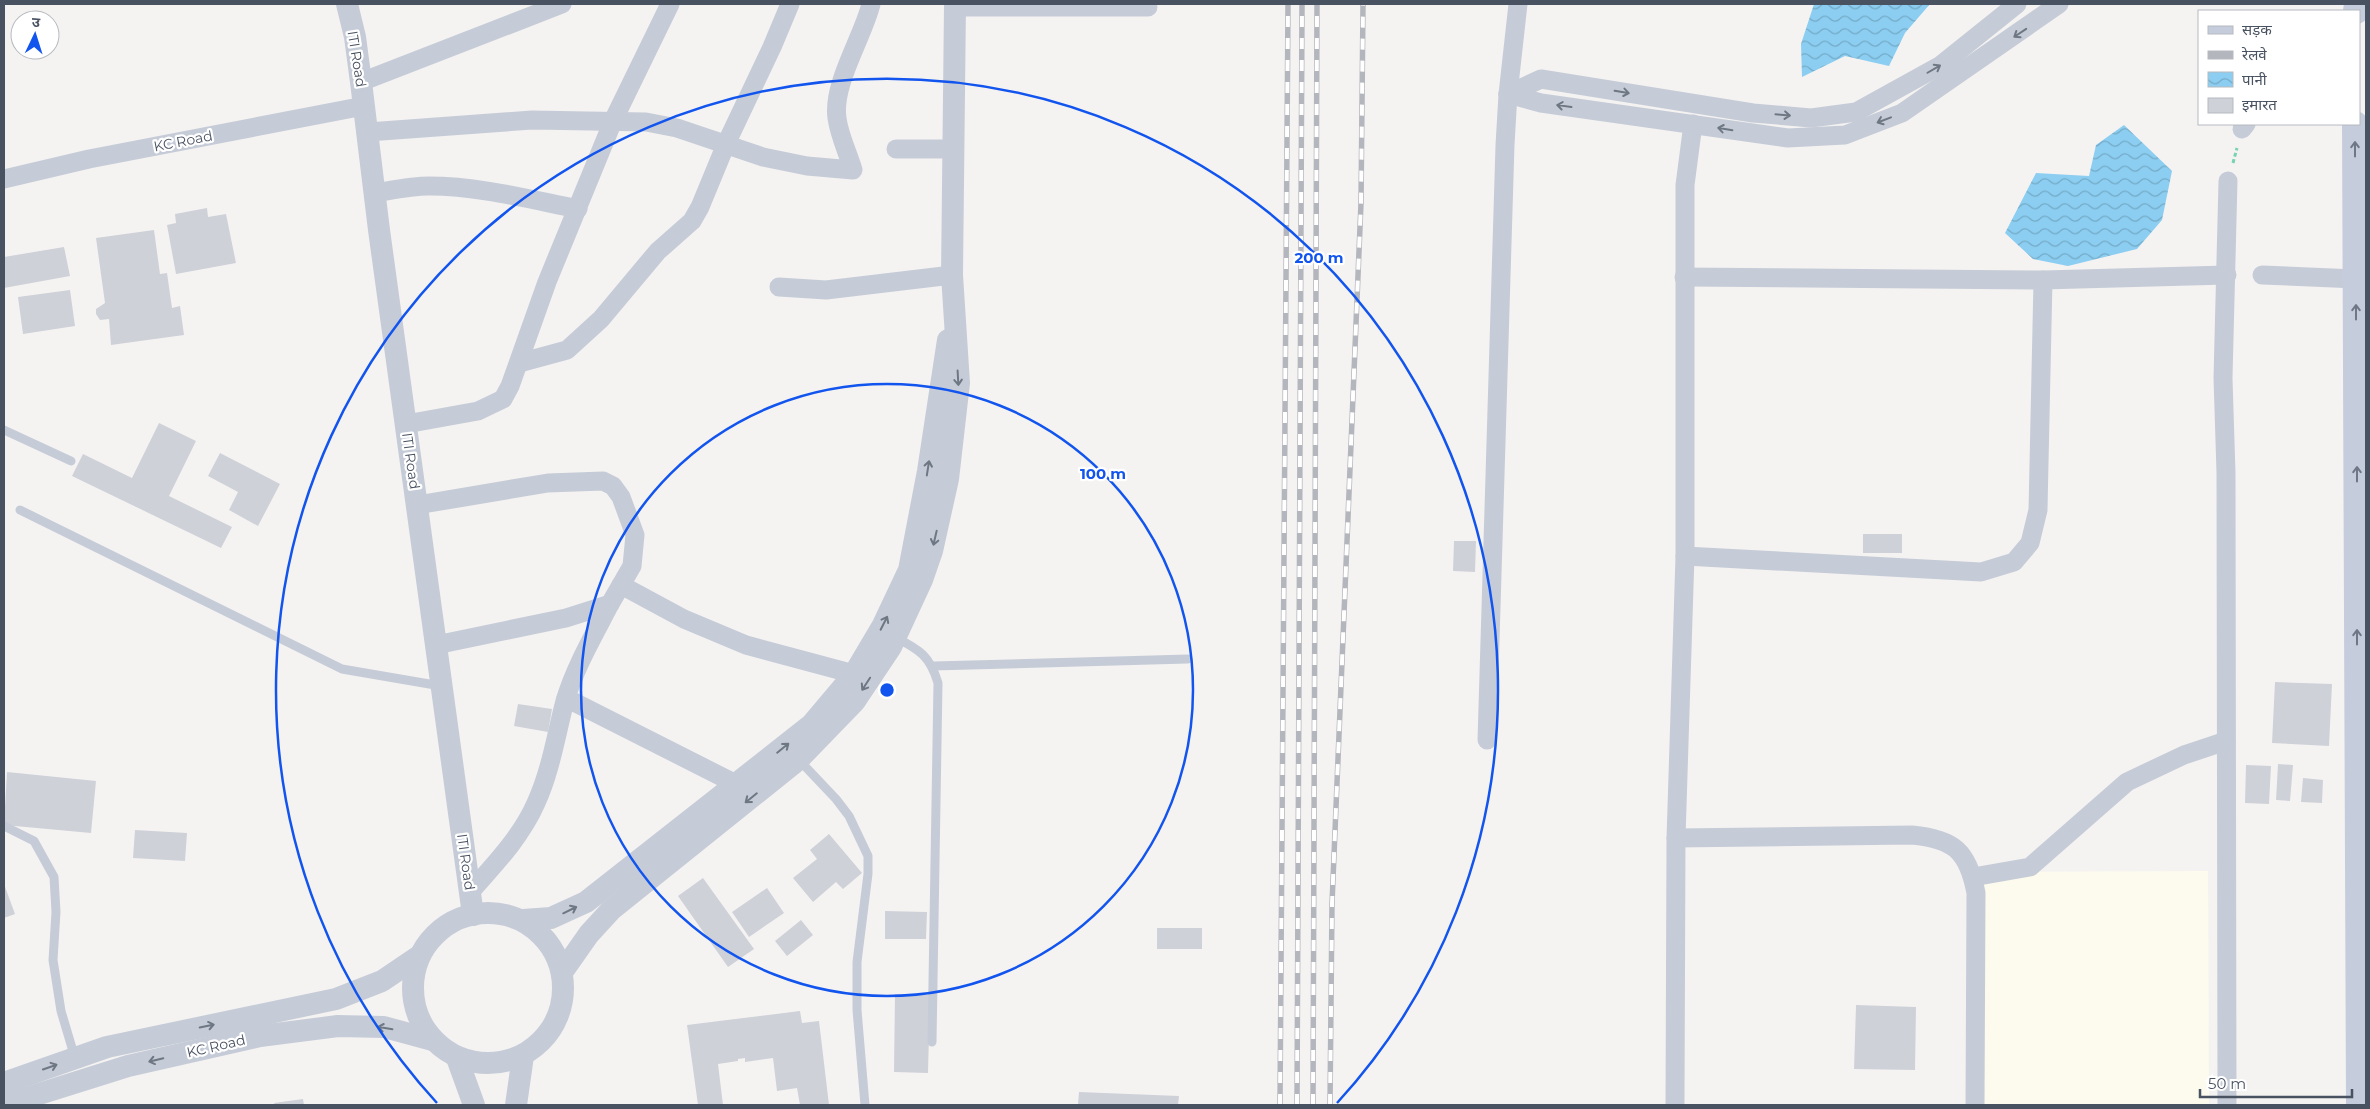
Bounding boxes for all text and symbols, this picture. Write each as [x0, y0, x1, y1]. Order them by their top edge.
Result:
north arrow [10, 10, 60, 60]
legend [2198, 10, 2360, 125]
text: उ [31, 13, 41, 31]
text: सड़क [2242, 20, 2272, 39]
one-way arrow [2013, 28, 2027, 38]
street label: ITI Road [344, 30, 370, 88]
text: रेलवे [2241, 45, 2267, 64]
one-way arrow [1926, 64, 1941, 74]
text: पानी [2242, 70, 2268, 89]
one-way arrow [1614, 88, 1630, 98]
text: इमारत [2242, 95, 2277, 114]
one-way arrow [1556, 101, 1572, 111]
one-way arrow [1775, 111, 1791, 120]
one-way arrow [1877, 116, 1892, 125]
one-way arrow [1717, 123, 1733, 133]
street label: KC Road [152, 126, 214, 156]
one-way arrow [2350, 141, 2360, 158]
text: 200 m [1294, 248, 1344, 267]
one-way arrow [2351, 304, 2361, 320]
one-way arrow [954, 369, 963, 385]
street label: ITI Road [398, 432, 424, 490]
one-way arrow [923, 460, 933, 476]
text: 100 m [1080, 464, 1126, 483]
one-way arrow [2352, 466, 2362, 482]
one-way arrow [930, 529, 939, 545]
one-way arrow [880, 616, 889, 631]
one-way arrow [2352, 629, 2362, 645]
one-way arrow [861, 677, 871, 691]
centre of rings [878, 681, 896, 699]
one-way arrow [776, 743, 789, 754]
one-way arrow [745, 792, 758, 803]
street label: ITI Road [453, 833, 479, 891]
one-way arrow [562, 904, 577, 914]
one-way arrow [198, 1021, 214, 1030]
one-way arrow [378, 1023, 394, 1033]
street label: KC Road [185, 1031, 247, 1061]
one-way arrow [149, 1056, 165, 1065]
one-way arrow [42, 1062, 57, 1071]
scale bar [2200, 1066, 2352, 1098]
text: 50 m [2208, 1074, 2246, 1093]

